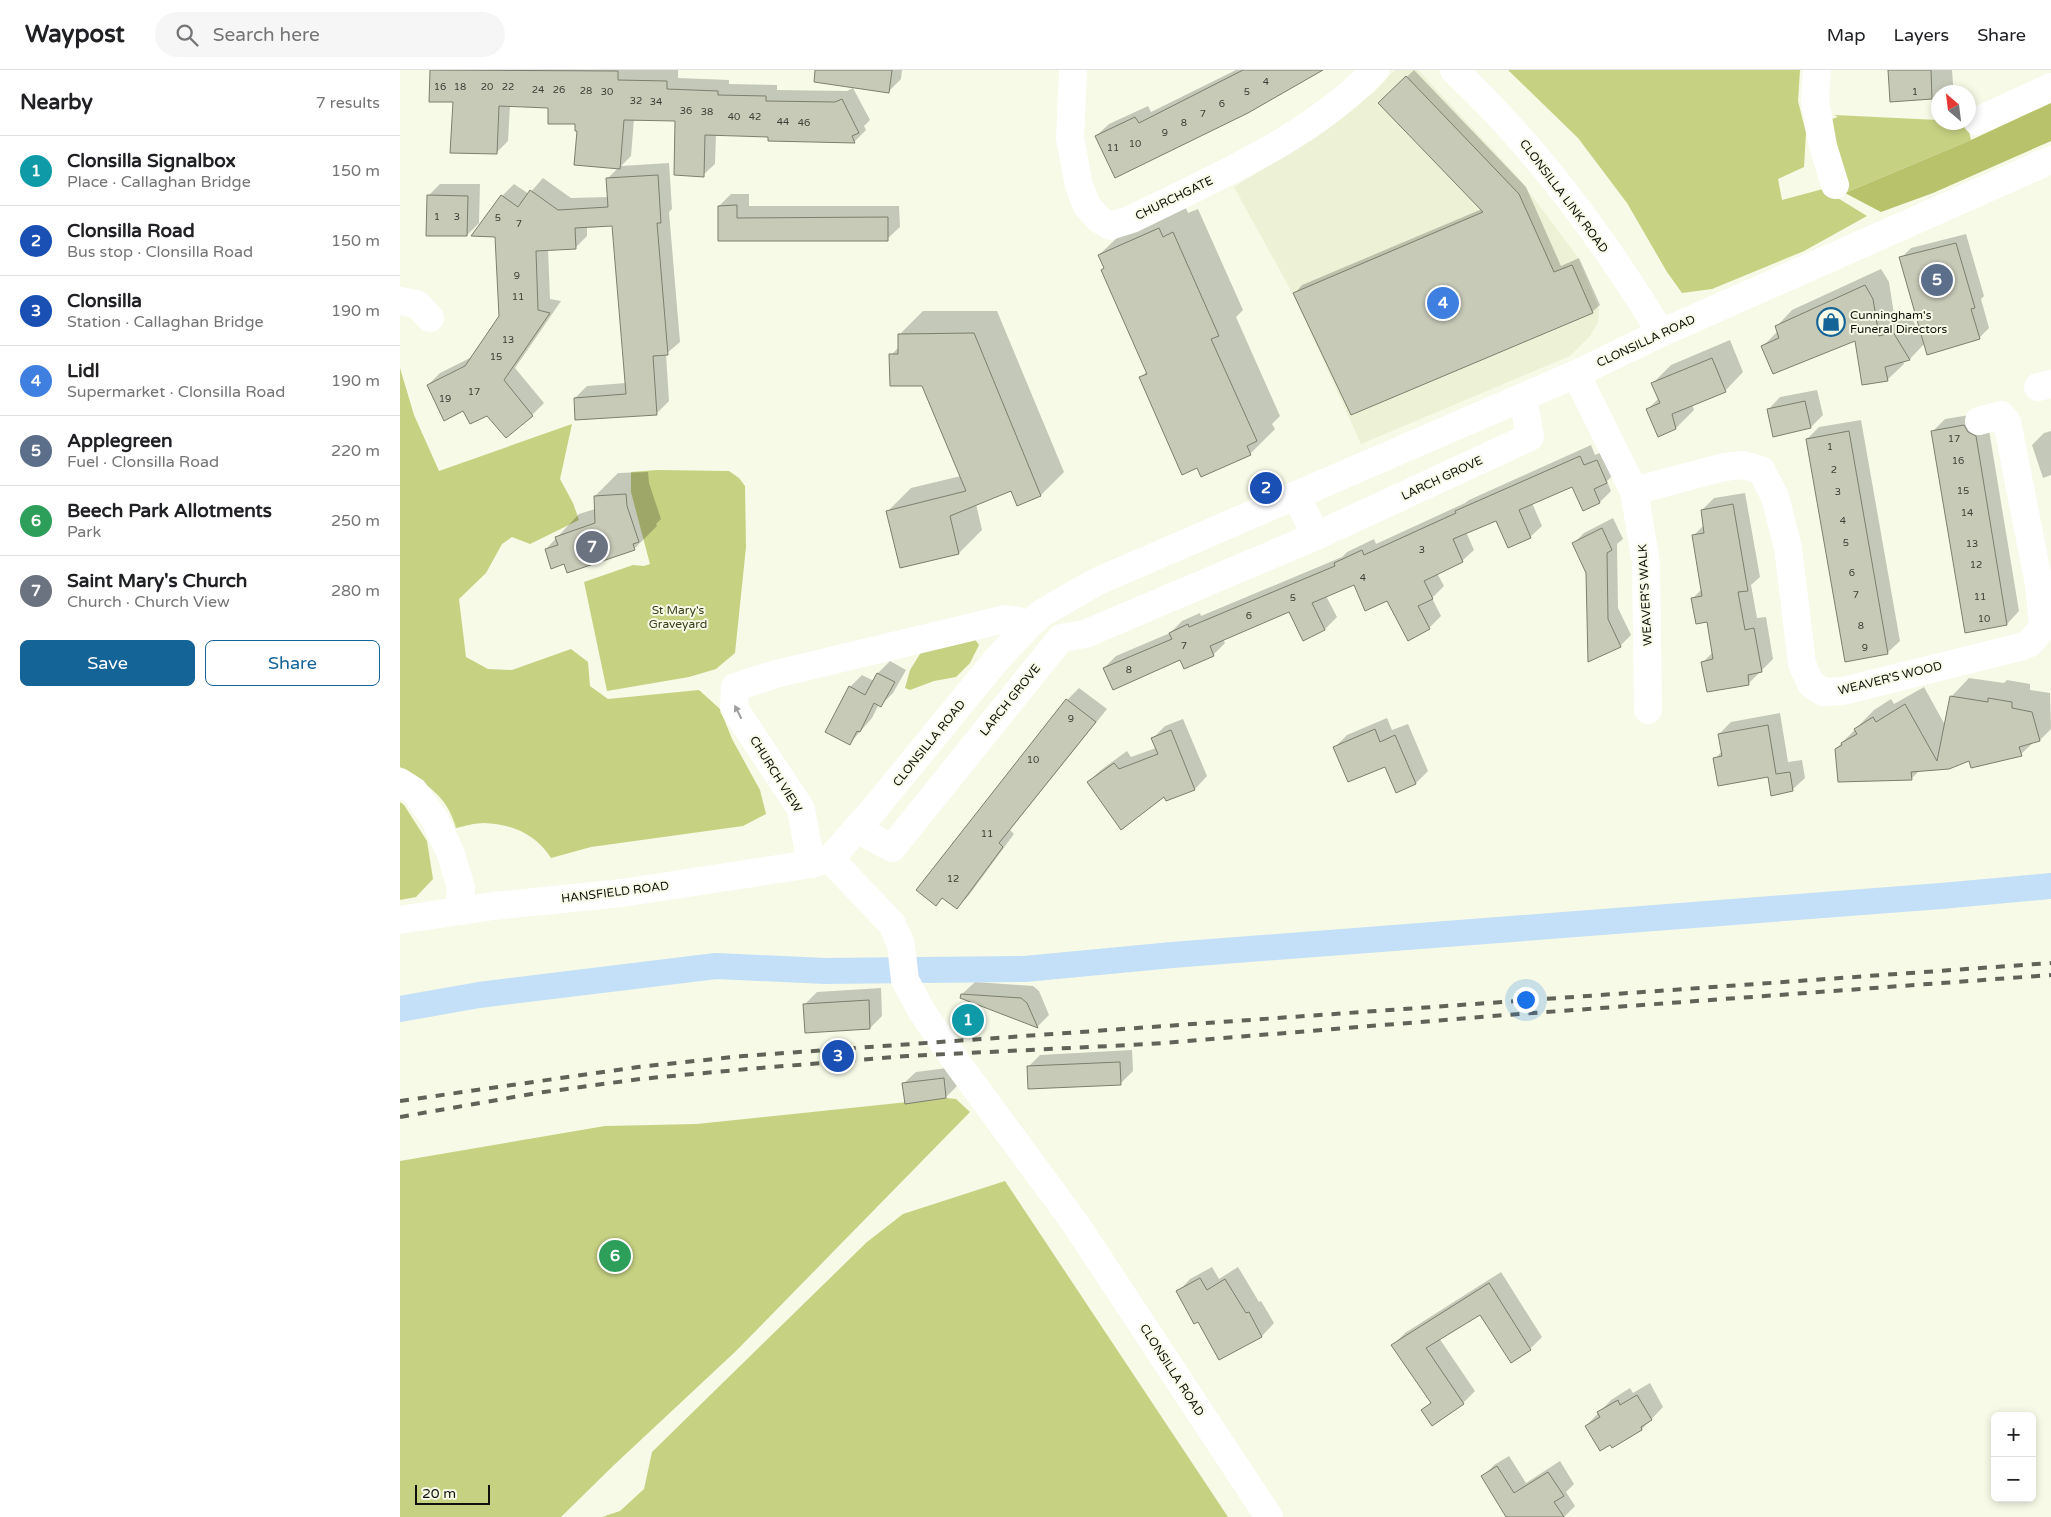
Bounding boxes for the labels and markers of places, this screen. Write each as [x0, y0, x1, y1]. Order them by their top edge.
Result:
pin: 5 [1921, 261, 1953, 299]
pin: 4 [1427, 284, 1459, 322]
shop icon: Cunningham's Funeral Directors [1816, 307, 1846, 337]
place label: Cunningham's Funeral Directors [1850, 308, 1948, 336]
pin: 2 [1250, 469, 1282, 507]
pin: 7 [576, 528, 608, 566]
pin: 1 [952, 1001, 984, 1039]
pin: 3 [822, 1037, 854, 1075]
pin: 6 [599, 1237, 631, 1275]

